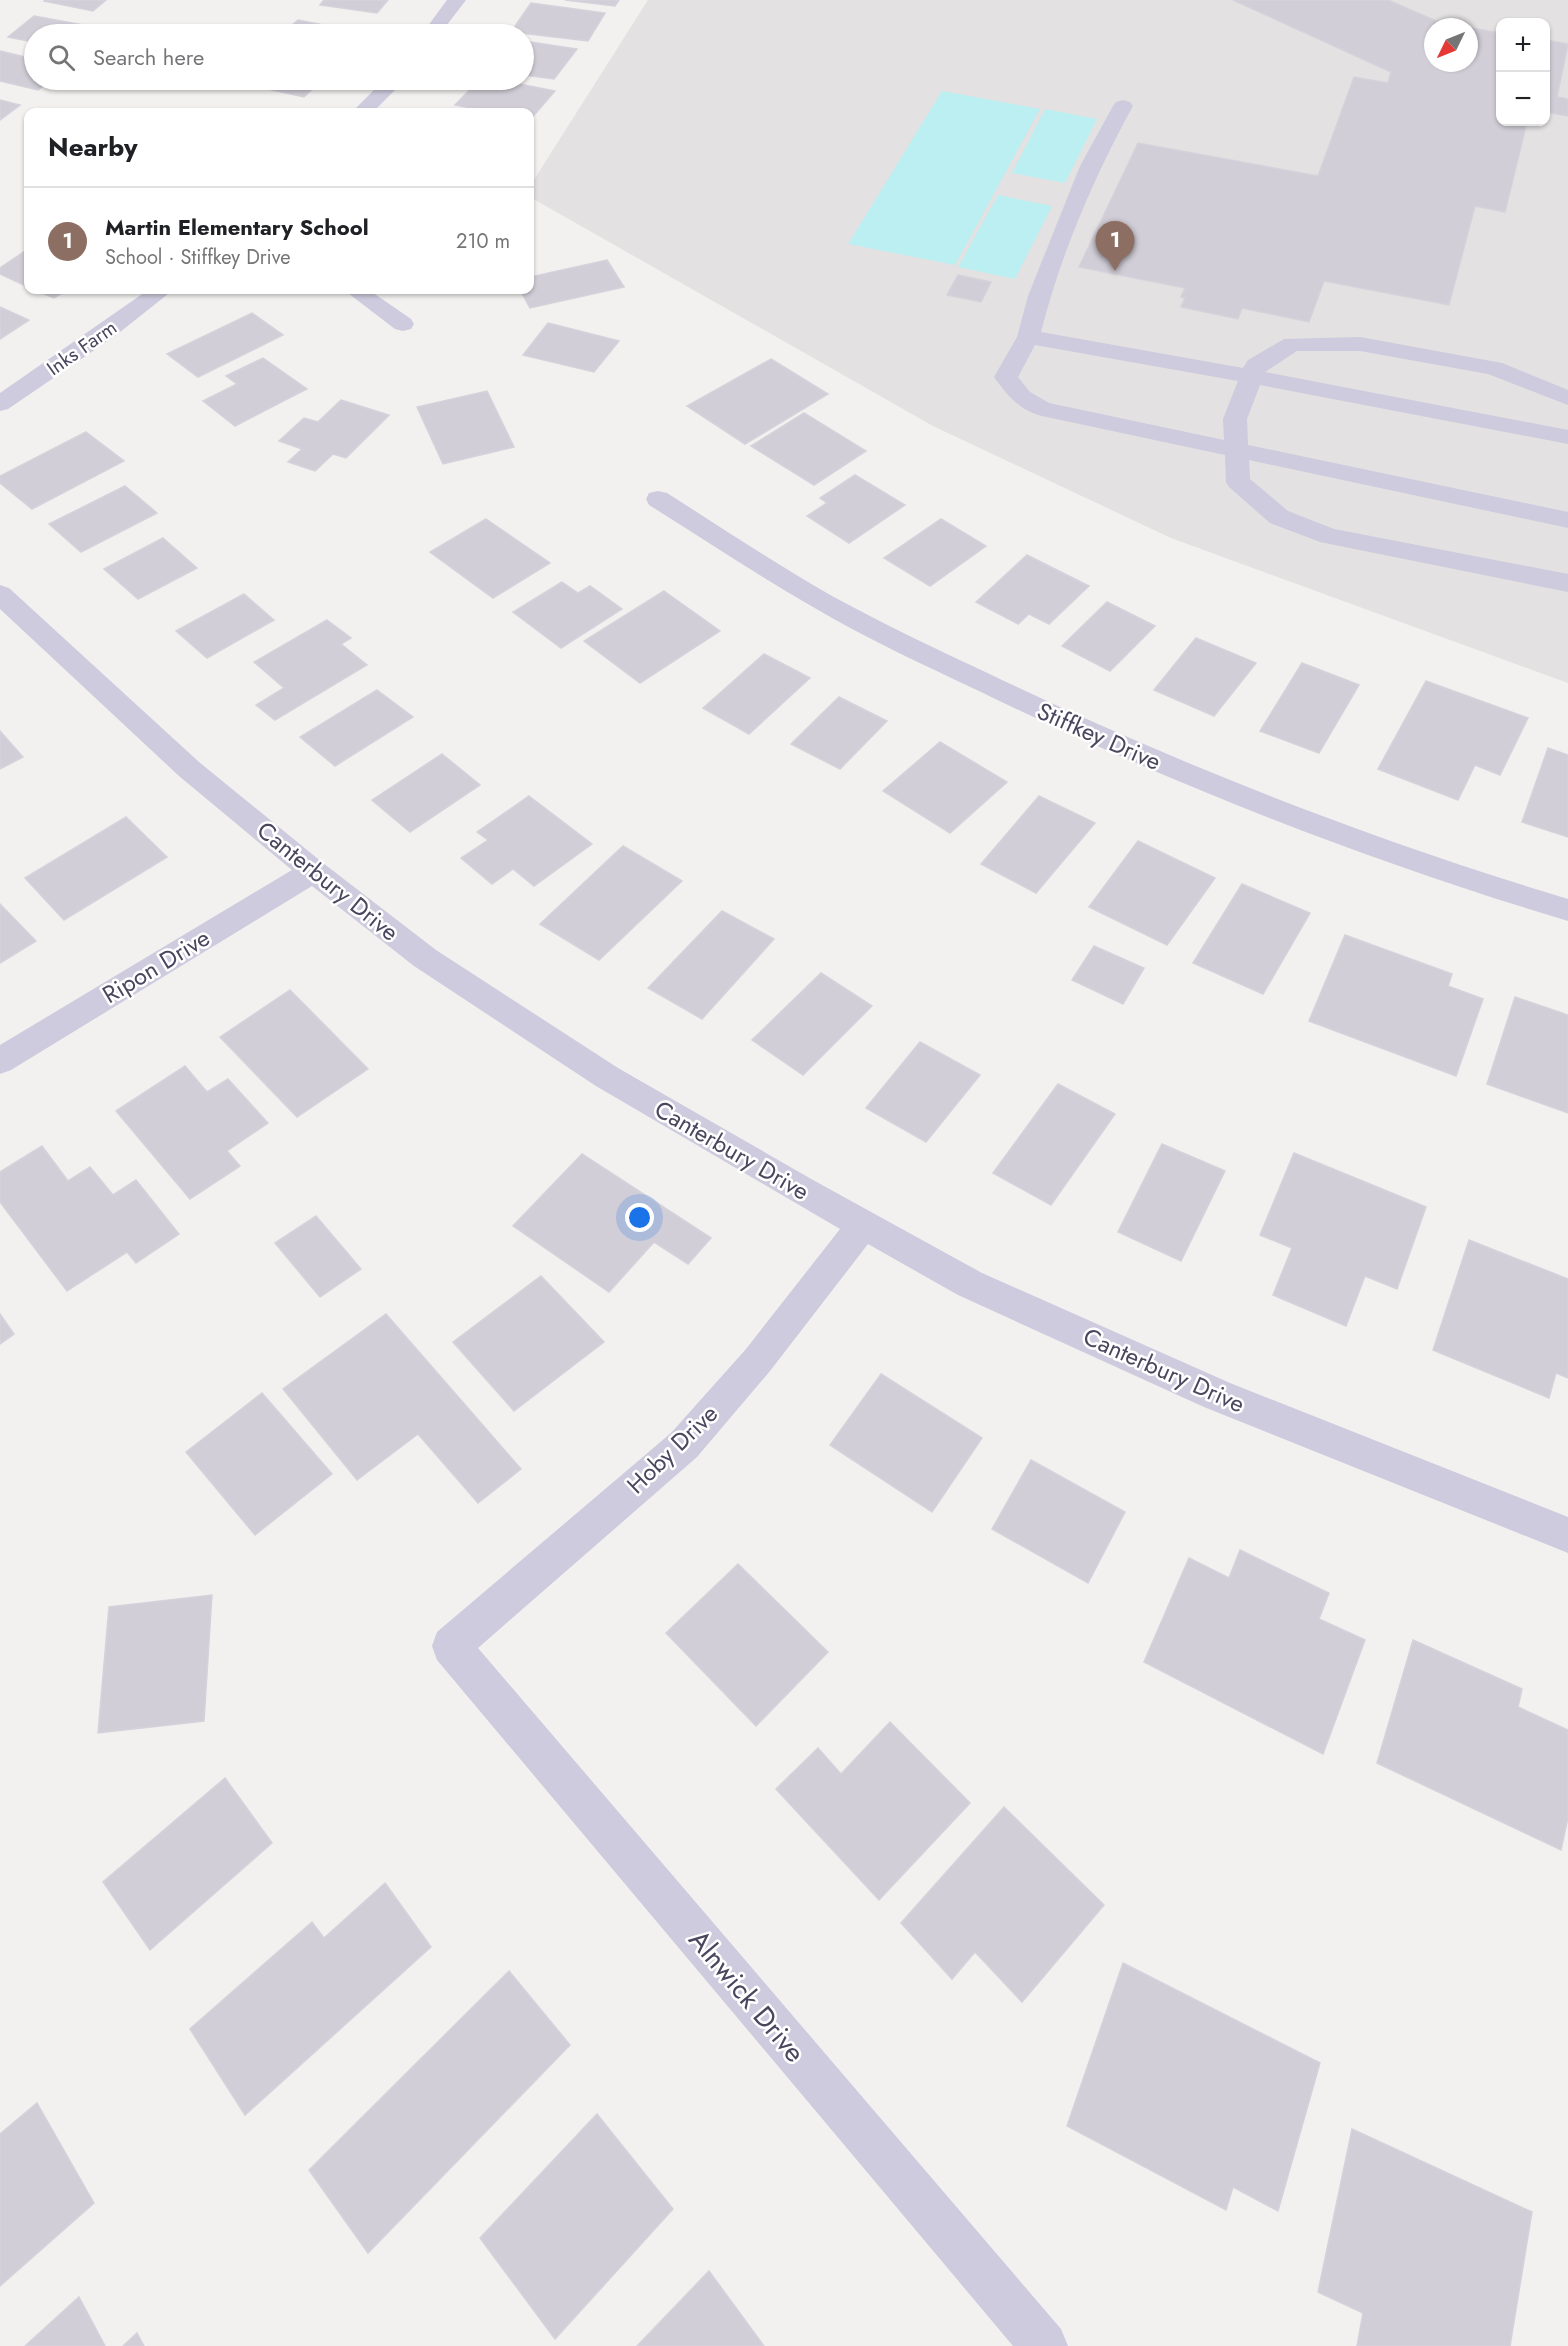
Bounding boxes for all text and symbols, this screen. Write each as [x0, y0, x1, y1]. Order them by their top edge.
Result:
north arrow [1424, 18, 1478, 72]
map controls [1496, 18, 1550, 126]
button: + [1496, 18, 1550, 72]
search box [24, 24, 534, 90]
icon: search [45, 41, 78, 74]
text: Search here [93, 41, 204, 73]
button: − [1496, 72, 1550, 126]
text: Nearby [48, 128, 137, 166]
text: Martin Elementary School [105, 211, 369, 243]
pin: 1 [1096, 222, 1134, 271]
text: 1 [62, 227, 73, 256]
text: 210 m [456, 227, 510, 256]
text: School · Stiffkey Drive [105, 243, 291, 272]
street label: Inks Farm [41, 313, 123, 383]
street label: Stiffkey Drive [1031, 693, 1167, 779]
street label: Canterbury Drive [250, 813, 406, 949]
street label: Ripon Drive [96, 920, 216, 1012]
street label: Canterbury Drive [648, 1092, 816, 1208]
your location [625, 1203, 654, 1232]
street label: Canterbury Drive [1078, 1319, 1250, 1421]
street label: Hoby Drive [619, 1397, 725, 1501]
street label: Alnwick Drive [679, 1921, 815, 2071]

